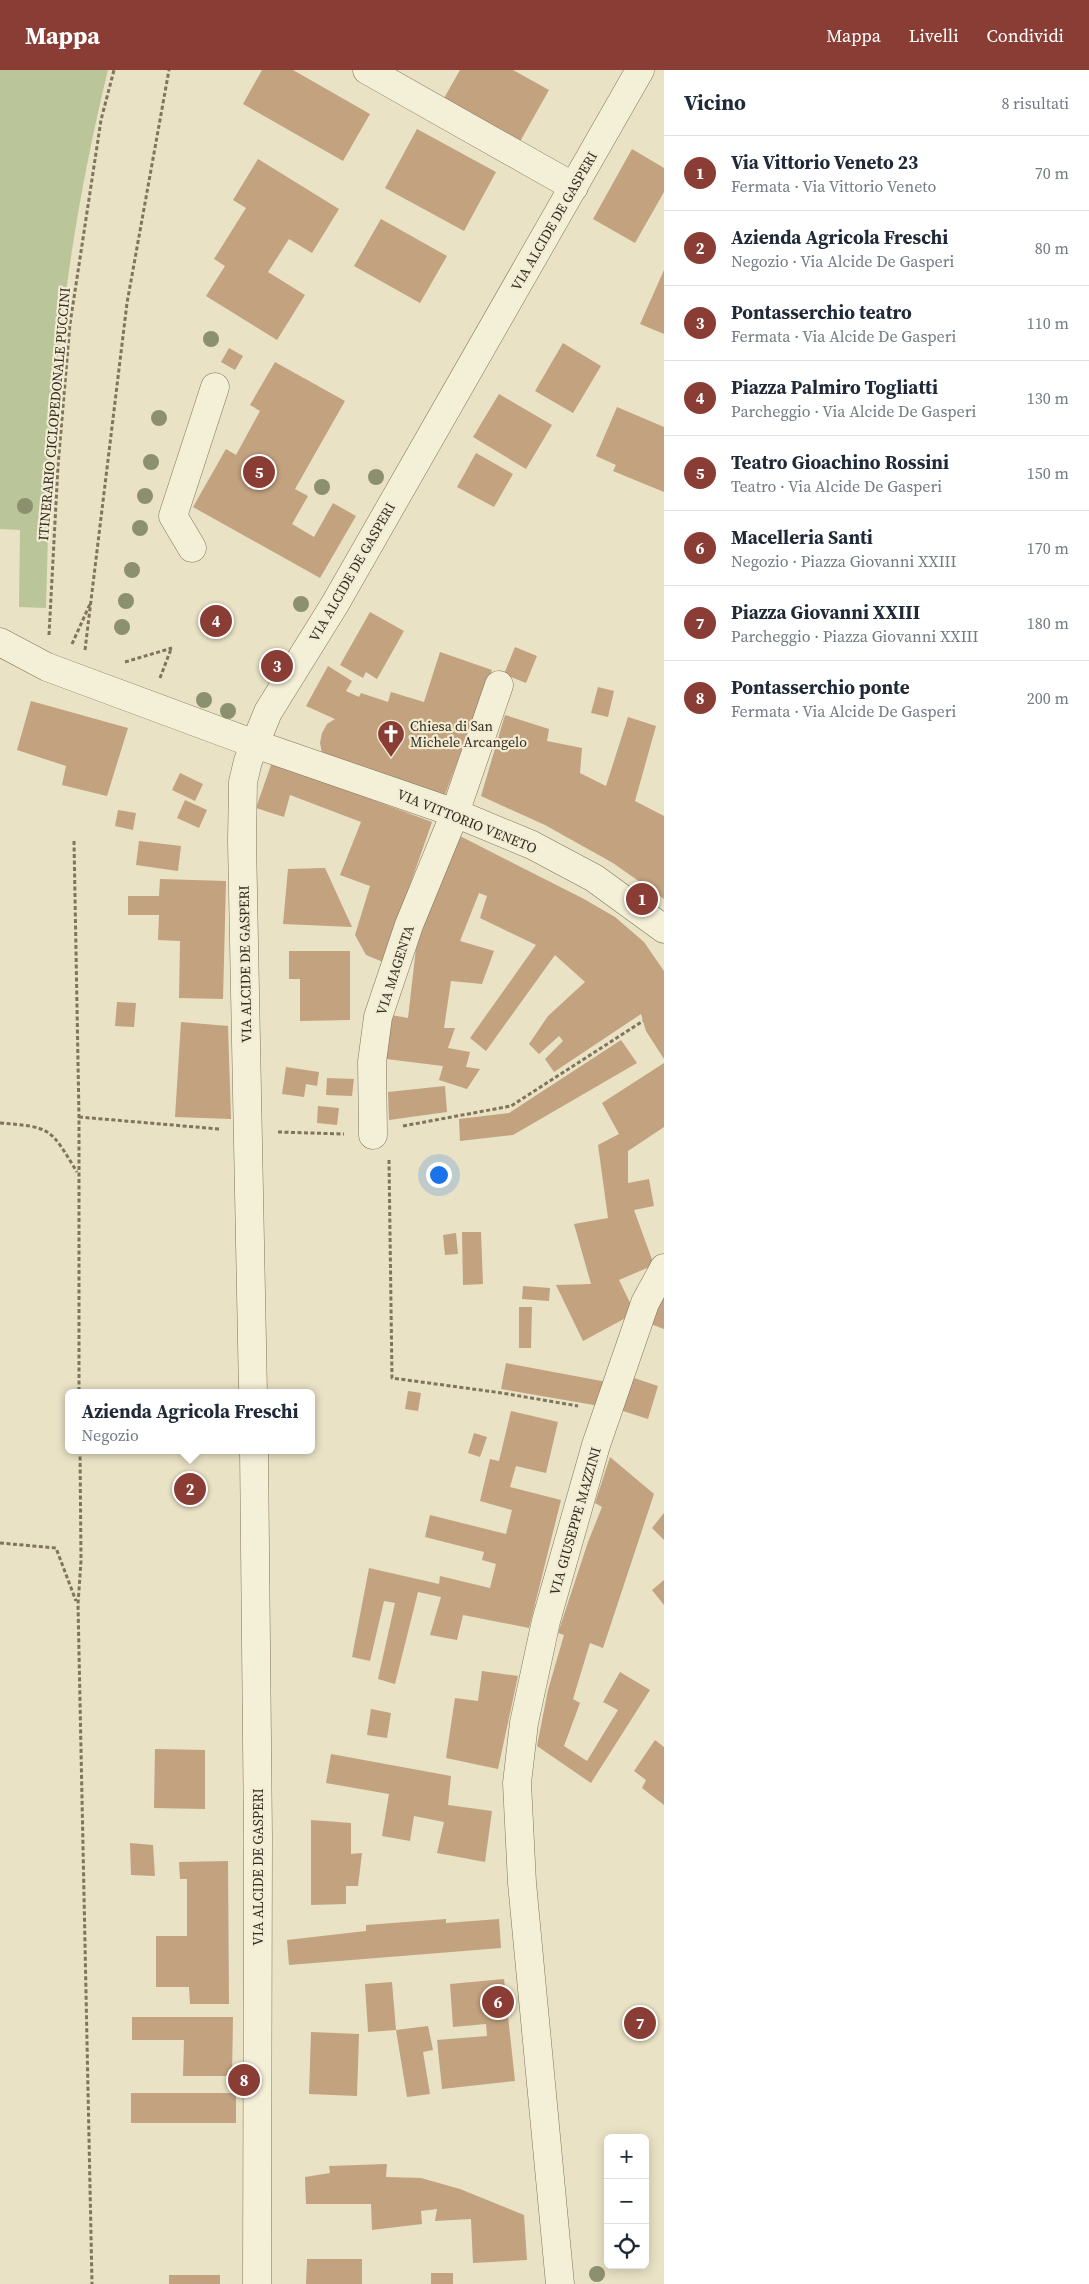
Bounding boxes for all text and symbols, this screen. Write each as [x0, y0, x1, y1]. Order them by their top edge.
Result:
text: Mappa [25, 19, 100, 52]
text: Mappa [826, 23, 881, 48]
text: Livelli [909, 23, 959, 48]
text: Condividi [987, 23, 1064, 48]
text: Vicino [684, 88, 746, 117]
text: 8 risultati [1001, 92, 1069, 114]
street label: VIA ALCIDE DE GASPERI [506, 148, 602, 294]
text: Via Vittorio Veneto 23 [731, 149, 918, 175]
text: 1 [696, 162, 704, 184]
text: 70 m [1035, 162, 1069, 184]
text: Fermata · Via Vittorio Veneto [731, 175, 936, 197]
text: Azienda Agricola Freschi [731, 224, 948, 250]
text: 2 [696, 237, 704, 259]
text: 80 m [1035, 237, 1069, 259]
text: Negozio · Via Alcide De Gasperi [731, 250, 954, 272]
street label: ITINERARIO CICLOPEDONALE PUCCINI [33, 287, 75, 541]
text: Pontasserchio teatro [731, 299, 912, 325]
text: 3 [696, 312, 704, 334]
text: 110 m [1027, 312, 1069, 334]
text: Fermata · Via Alcide De Gasperi [731, 325, 956, 347]
text: Piazza Palmiro Togliatti [731, 374, 938, 400]
text: 4 [696, 387, 704, 409]
text: 130 m [1027, 387, 1069, 409]
text: Parcheggio · Via Alcide De Gasperi [731, 400, 976, 422]
text: Teatro Gioachino Rossini [731, 449, 949, 475]
pin: 5 [243, 453, 275, 491]
text: 5 [696, 462, 704, 484]
text: 150 m [1027, 462, 1069, 484]
text: Teatro · Via Alcide De Gasperi [731, 475, 942, 497]
street label: VIA ALCIDE DE GASPERI [304, 499, 400, 645]
text: Macelleria Santi [731, 524, 873, 550]
text: 6 [696, 537, 704, 559]
text: 170 m [1027, 537, 1069, 559]
text: Negozio · Piazza Giovanni XXIII [731, 550, 957, 572]
text: Piazza Giovanni XXIII [731, 599, 920, 625]
pin: 4 [200, 602, 232, 640]
text: 7 [696, 612, 704, 634]
text: 180 m [1027, 612, 1069, 634]
text: Parcheggio · Piazza Giovanni XXIII [731, 625, 978, 647]
pin: 3 [261, 647, 293, 685]
text: Pontasserchio ponte [731, 674, 910, 700]
text: 8 [696, 687, 704, 709]
text: 200 m [1027, 687, 1069, 709]
text: Fermata · Via Alcide De Gasperi [731, 700, 956, 722]
place label: Chiesa di San Michele Arcangelo [410, 716, 527, 752]
church icon: Chiesa di San Michele Arcangelo [376, 719, 406, 758]
street label: VIA VITTORIO VENETO [394, 784, 540, 858]
pin: 1 [626, 880, 658, 918]
street label: VIA ALCIDE DE GASPERI [234, 885, 256, 1043]
street label: VIA MAGENTA [371, 922, 419, 1018]
your location [426, 1162, 452, 1188]
popup [65, 1389, 315, 1454]
text: Azienda Agricola Freschi [81, 1398, 299, 1424]
text: Negozio [81, 1424, 139, 1446]
street label: VIA GIUSEPPE MAZZINI [544, 1445, 606, 1597]
pin: 2 [174, 1470, 206, 1508]
street label: VIA ALCIDE DE GASPERI [248, 1788, 268, 1946]
pin: 6 [482, 1983, 514, 2021]
pin: 7 [624, 2004, 656, 2042]
pin: 8 [228, 2061, 260, 2099]
map controls [604, 2134, 649, 2269]
button: + [604, 2134, 649, 2179]
button: − [604, 2179, 649, 2224]
button: locate [604, 2224, 649, 2269]

